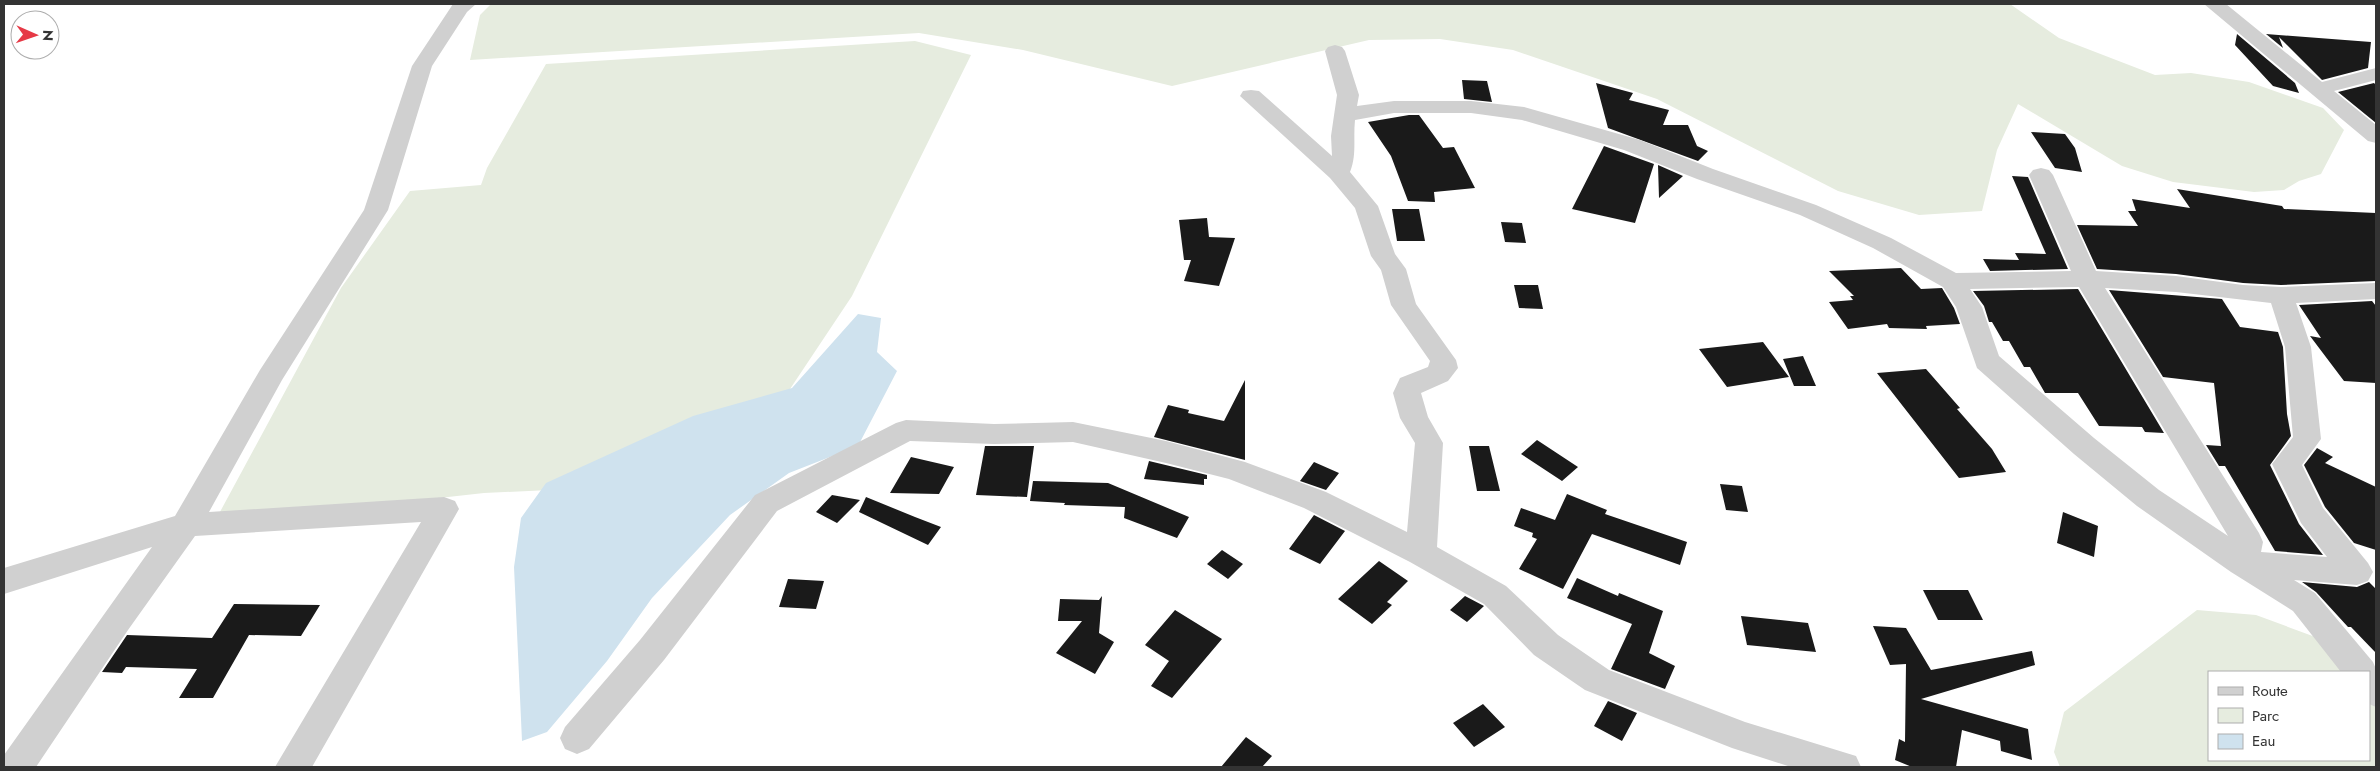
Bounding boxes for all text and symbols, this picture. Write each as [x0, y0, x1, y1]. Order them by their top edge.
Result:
north arrow [10, 10, 60, 60]
text: N [38, 30, 58, 41]
legend [2208, 671, 2370, 761]
text: Route [2252, 680, 2288, 702]
text: Parc [2252, 705, 2279, 727]
text: Eau [2252, 730, 2275, 752]

